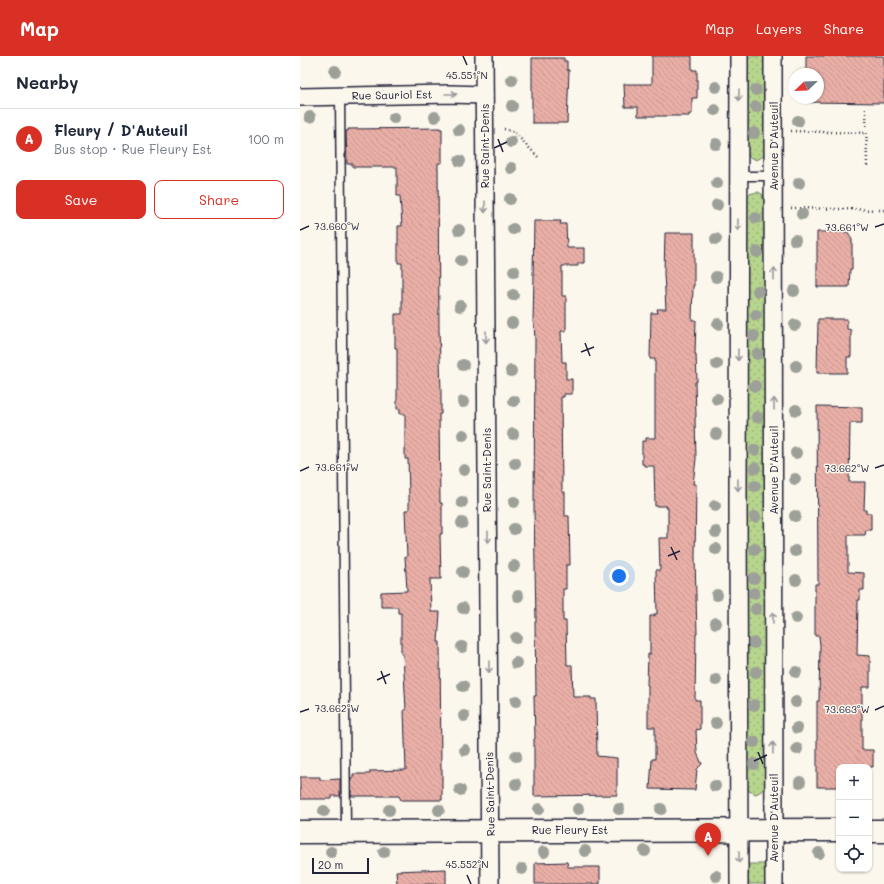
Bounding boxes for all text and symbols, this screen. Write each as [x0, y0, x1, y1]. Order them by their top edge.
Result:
text: Map [20, 16, 59, 41]
text: Map [705, 19, 734, 38]
text: Layers [756, 19, 802, 38]
text: Share [824, 19, 864, 38]
text: 45.551°N [446, 68, 488, 82]
north arrow [788, 68, 824, 104]
text: Nearby [16, 71, 78, 93]
street label: Rue Sauriol Est [352, 86, 433, 103]
one-way arrow [735, 88, 743, 101]
one-way arrow [444, 90, 457, 98]
street label: Avenue D'Auteuil [766, 102, 781, 191]
street label: Rue Saint-Denis [477, 104, 492, 188]
text: Fleury / D'Auteuil [54, 120, 188, 140]
text: A [24, 130, 34, 147]
text: 100 m [248, 130, 284, 147]
text: Bus stop · Rue Fleury Est [54, 140, 212, 157]
button: Save [16, 180, 146, 219]
button: Share [154, 180, 284, 219]
one-way arrow [481, 200, 489, 213]
one-way arrow [734, 218, 742, 231]
text: 73.660°W [314, 219, 360, 233]
text: 73.661°W [825, 220, 869, 234]
one-way arrow [770, 268, 778, 281]
one-way arrow [482, 330, 490, 343]
one-way arrow [734, 348, 742, 361]
one-way arrow [770, 398, 778, 411]
street label: Avenue D'Auteuil [766, 426, 781, 515]
street label: Rue Saint-Denis [479, 428, 494, 512]
text: 73.661°W [315, 460, 359, 474]
text: 73.662°W [825, 461, 870, 475]
one-way arrow [734, 478, 742, 491]
one-way arrow [484, 530, 492, 543]
your location [609, 566, 629, 586]
one-way arrow [769, 612, 777, 625]
one-way arrow [485, 660, 493, 673]
text: 73.662°W [315, 701, 360, 715]
text: 73.663°W [825, 702, 870, 716]
one-way arrow [769, 742, 777, 755]
street label: Rue Saint-Denis [481, 752, 498, 836]
map controls [836, 764, 872, 872]
button: + [836, 764, 872, 800]
street label: Avenue D'Auteuil [766, 774, 781, 863]
button: − [836, 800, 872, 836]
street label: Rue Fleury Est [532, 822, 608, 837]
pin: A [695, 823, 721, 856]
button: locate [836, 836, 872, 872]
one-way arrow [735, 850, 743, 863]
scale bar [312, 856, 369, 875]
text: 20 m [318, 857, 343, 872]
text: 45.552°N [445, 857, 489, 871]

